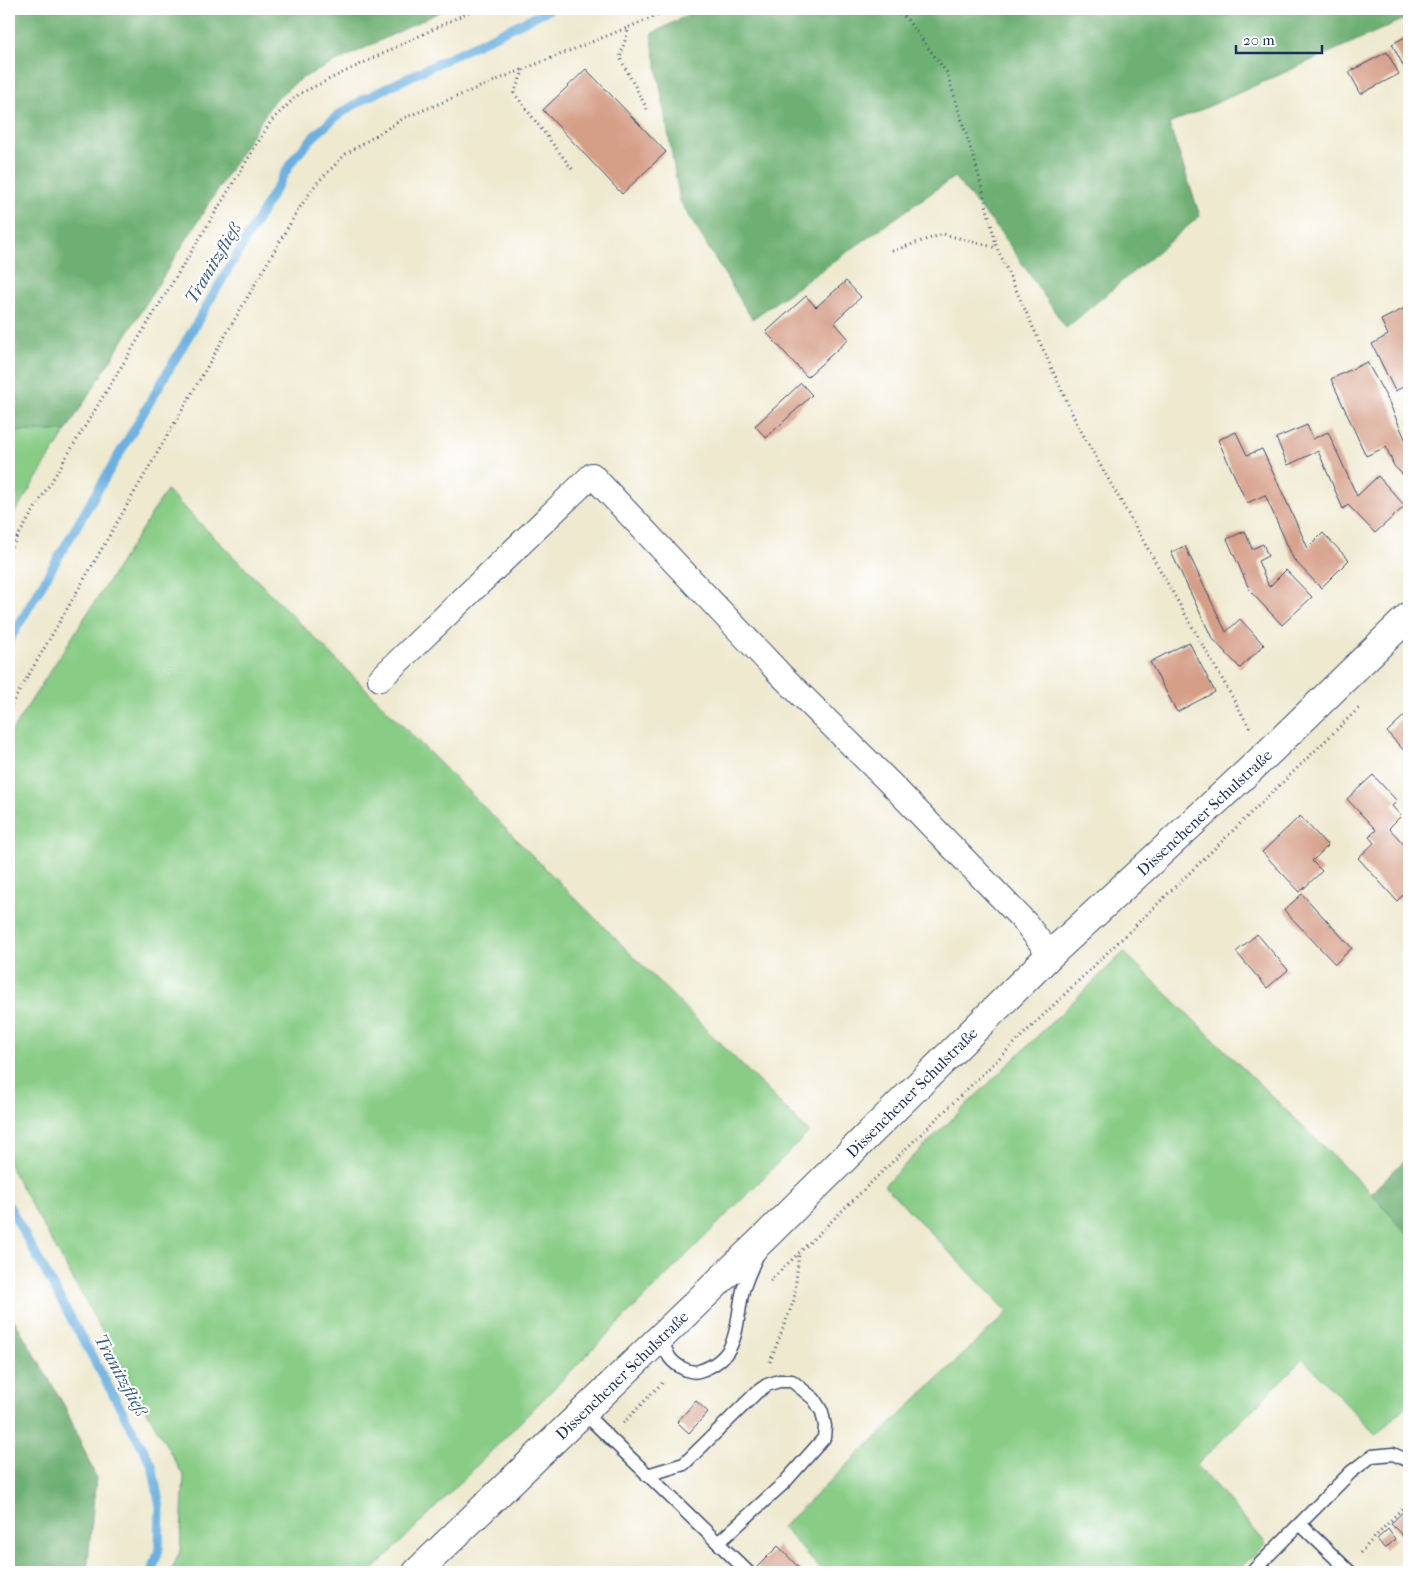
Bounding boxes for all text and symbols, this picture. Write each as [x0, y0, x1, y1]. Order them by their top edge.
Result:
scale bar [1236, 22, 1322, 54]
text: 20 m [1243, 31, 1275, 49]
water label: Tranitzfließ [181, 218, 246, 308]
street label: Dissenchener Schulstraße [1133, 746, 1276, 880]
street label: Dissenchener Schulstraße [842, 1023, 981, 1162]
street label: Dissenchener Schulstraße [552, 1307, 692, 1444]
water label: Tranitzfließ [89, 1331, 152, 1421]

